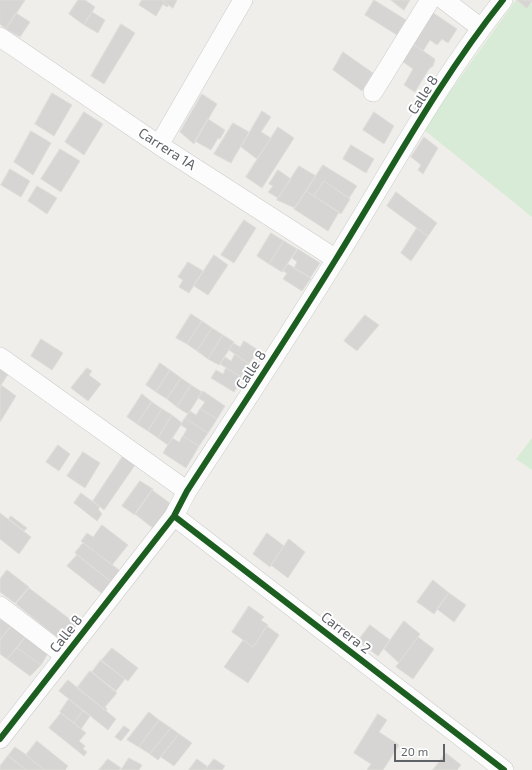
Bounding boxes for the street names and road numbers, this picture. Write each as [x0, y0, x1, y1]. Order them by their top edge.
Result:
street label: Calle 8 [404, 72, 442, 118]
street label: Carrera 1A [135, 124, 199, 174]
street label: Calle 8 [232, 347, 270, 393]
street label: Carrera 2 [318, 608, 374, 658]
street label: Calle 8 [46, 612, 86, 656]

